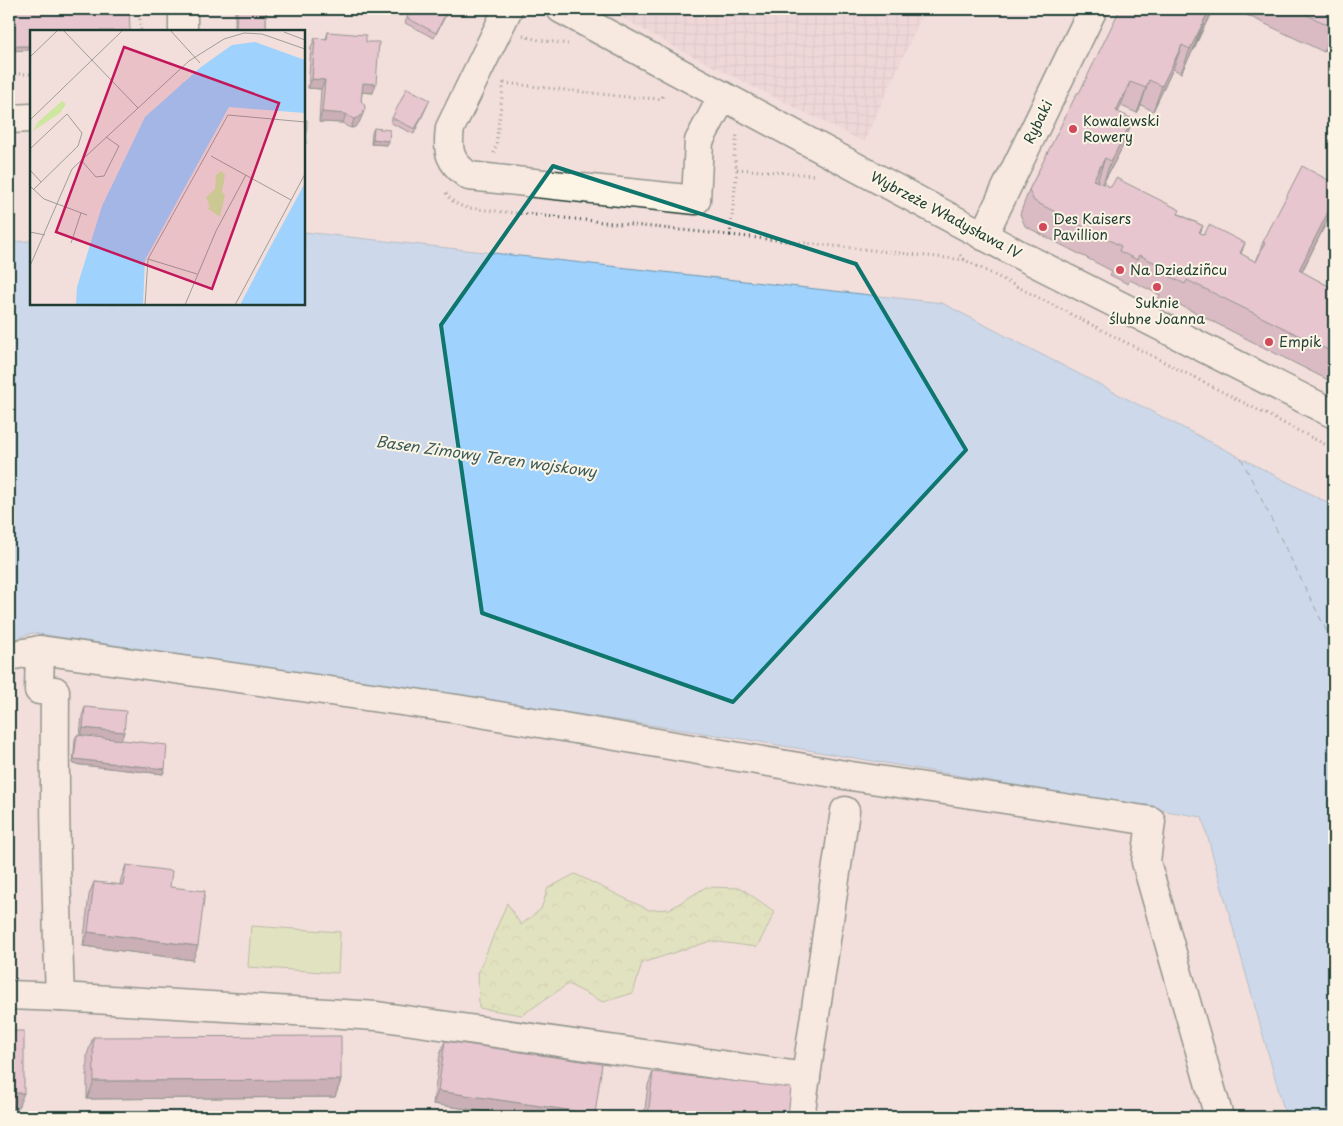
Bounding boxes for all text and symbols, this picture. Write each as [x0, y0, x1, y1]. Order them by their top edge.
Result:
inset map [30, 30, 305, 305]
street label: Rybaki [1018, 96, 1057, 147]
place label: Kowalewski Rowery [1083, 110, 1160, 147]
marker: Kowalewski Rowery [1067, 123, 1079, 135]
street label: Wybrzeże Władysława IV [867, 166, 1026, 264]
place label: Des Kaisers Pavillion [1053, 208, 1131, 245]
marker: Des Kaisers Pavillion [1037, 221, 1049, 233]
place label: Na Dziedziñcu [1130, 259, 1227, 280]
marker: Na Dziedziñcu [1114, 264, 1126, 276]
marker: Suknie ślubne Joanna [1151, 281, 1163, 293]
place label: Suknie ślubne Joanna [1109, 292, 1205, 329]
place label: Empik [1279, 331, 1322, 352]
marker: Empik [1263, 336, 1275, 348]
water label: Basen Zimowy Teren wojskowy [374, 429, 600, 483]

